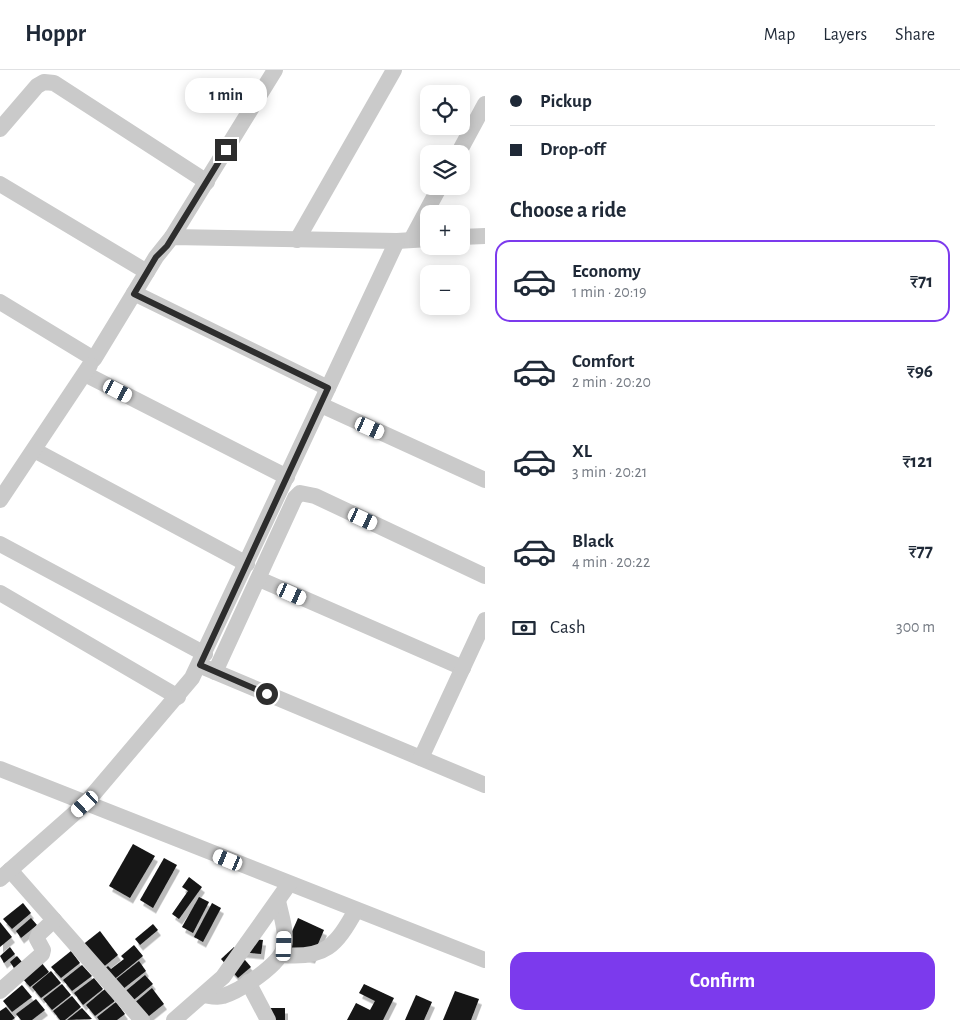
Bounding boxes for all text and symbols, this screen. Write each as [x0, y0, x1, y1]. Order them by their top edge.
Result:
text: Hoppr [25, 22, 86, 46]
text: Map [764, 26, 795, 44]
text: Layers [823, 26, 867, 44]
text: Share [895, 26, 935, 44]
callout: 1 min [185, 78, 267, 112]
map controls [420, 85, 470, 315]
button: locate [420, 85, 470, 135]
text: 1 min [209, 87, 243, 103]
text: Pickup [540, 92, 592, 111]
route end [215, 139, 237, 161]
text: Drop-off [540, 140, 605, 159]
button: layers [420, 145, 470, 195]
text: Choose a ride [510, 199, 626, 221]
button: + [420, 205, 470, 255]
icon: car [512, 259, 557, 304]
text: Economy [572, 262, 641, 281]
button: − [420, 265, 470, 315]
text: ₹71 [910, 272, 933, 291]
text: 1 min · 20:19 [572, 284, 646, 300]
icon: car [512, 349, 557, 394]
text: Comfort [572, 352, 634, 371]
text: ₹96 [907, 362, 933, 381]
text: 2 min · 20:20 [572, 374, 651, 390]
car [101, 378, 134, 404]
car [353, 415, 386, 441]
icon: car [512, 439, 557, 484]
text: XL [572, 442, 592, 461]
text: ₹121 [902, 452, 933, 471]
text: 3 min · 20:21 [572, 464, 647, 480]
car [346, 506, 379, 532]
icon: car [512, 529, 557, 574]
text: Black [572, 532, 614, 551]
text: ₹77 [909, 542, 933, 561]
text: 4 min · 20:22 [572, 554, 650, 570]
car [275, 581, 308, 607]
icon: cash [510, 614, 538, 642]
text: Cash [550, 618, 586, 637]
text: 300 m [896, 619, 935, 635]
route start [256, 683, 278, 705]
car [68, 788, 101, 820]
car [211, 847, 244, 873]
car [275, 931, 292, 961]
button: Confirm [510, 952, 935, 1010]

